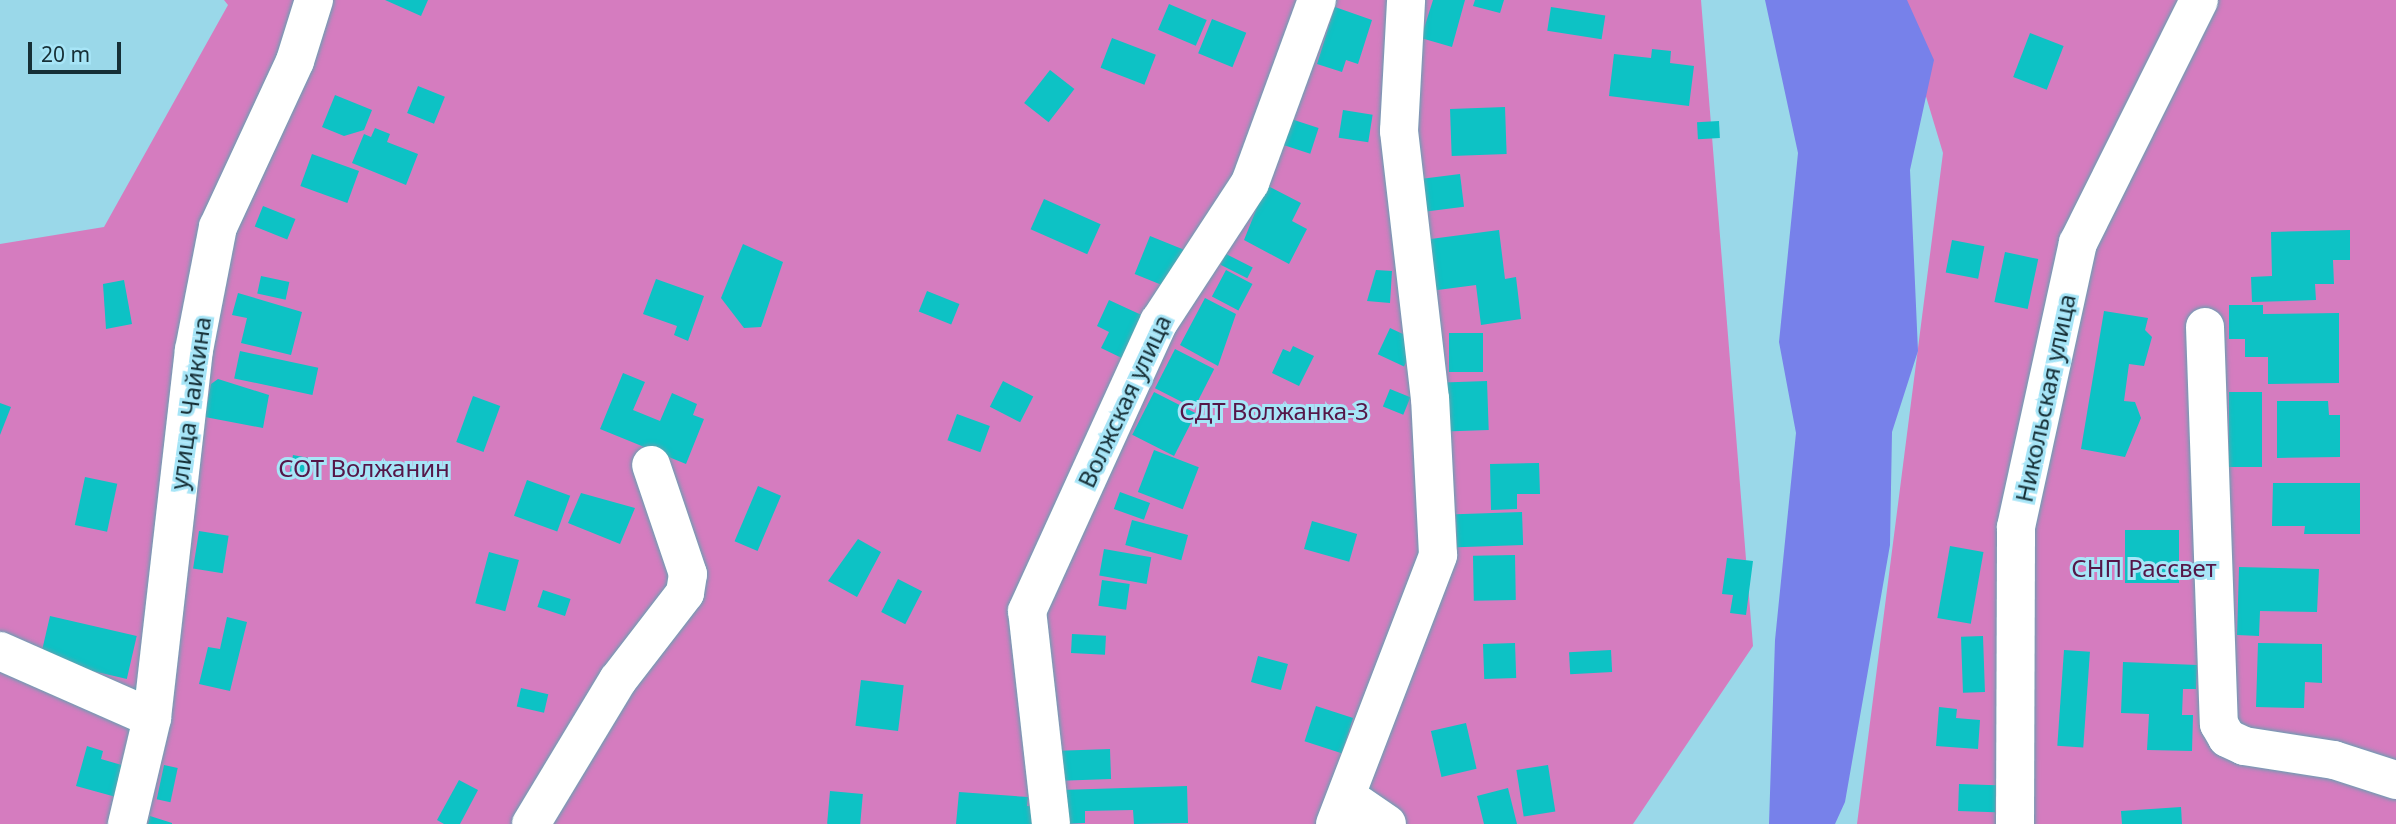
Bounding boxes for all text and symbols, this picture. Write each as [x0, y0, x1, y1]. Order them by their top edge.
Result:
scale bar [32, 28, 124, 72]
text: 20 m [41, 40, 90, 68]
street label: Никольская улица [2009, 291, 2081, 505]
street label: Волжская улица [1071, 310, 1177, 492]
street label: улица Чайкина [164, 315, 216, 491]
park label: СДТ Волжанка-3 [1179, 397, 1369, 425]
park label: СОТ Волжанин [278, 454, 450, 482]
park label: СНП Рассвет [2071, 554, 2217, 582]

